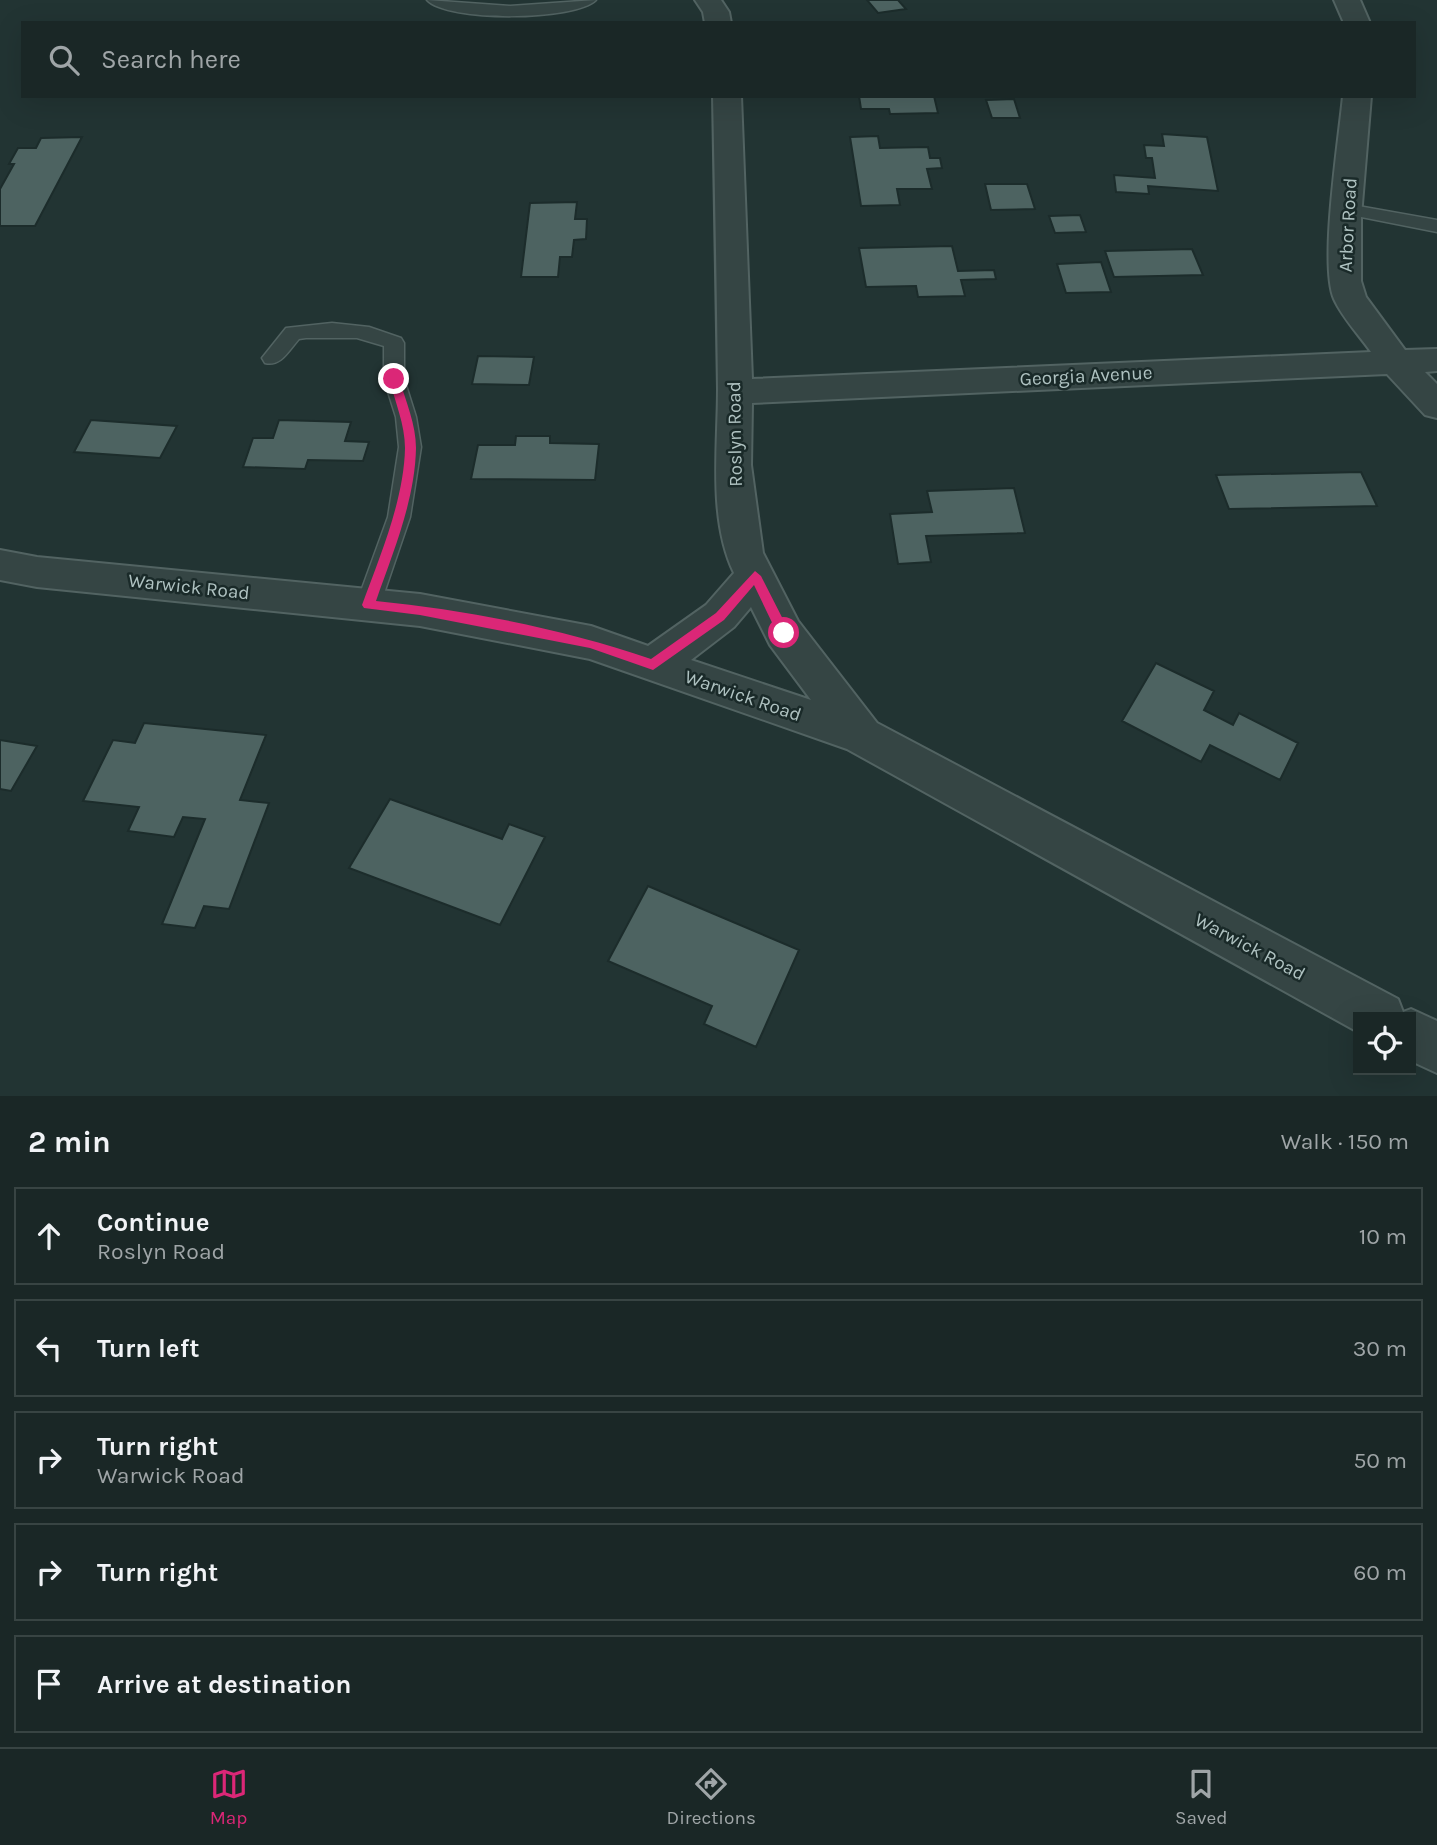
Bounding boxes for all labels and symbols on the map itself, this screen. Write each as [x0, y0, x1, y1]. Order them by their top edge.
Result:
street label: Arbor Road [1335, 177, 1361, 273]
street label: Georgia Avenue [1019, 362, 1153, 390]
route end [378, 363, 409, 394]
street label: Roslyn Road [723, 381, 747, 487]
street label: Warwick Road [127, 570, 251, 604]
route start [768, 617, 799, 648]
street label: Warwick Road [682, 666, 804, 726]
street label: Warwick Road [1191, 909, 1309, 985]

